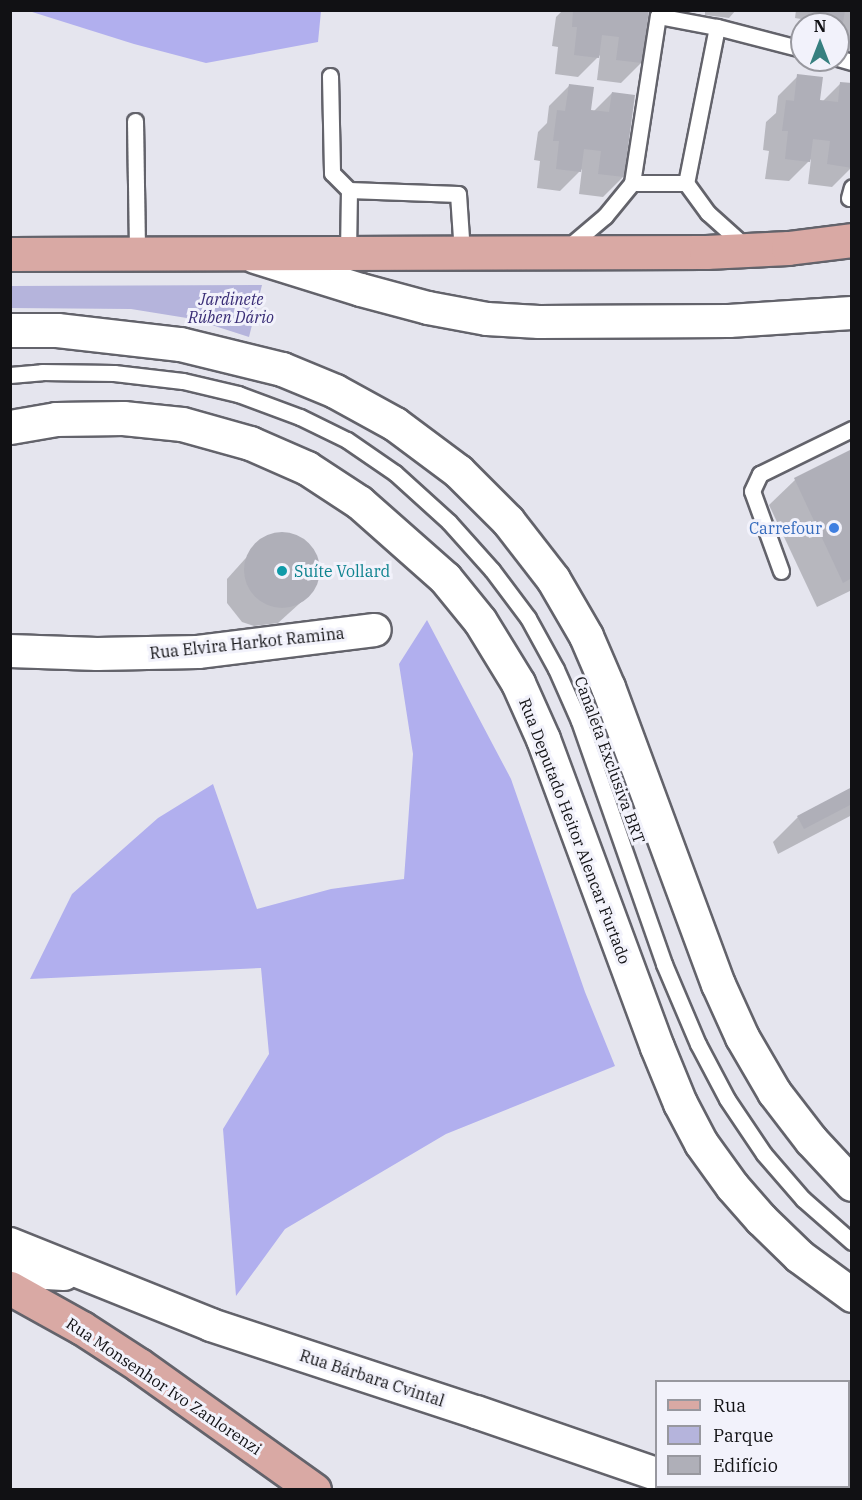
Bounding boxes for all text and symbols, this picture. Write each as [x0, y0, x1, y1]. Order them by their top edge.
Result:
north arrow [790, 12, 850, 72]
text: N [814, 16, 826, 36]
park label: Jardinete Rúben Dário [188, 289, 274, 327]
place label: Carrefour [749, 518, 822, 538]
marker: Carrefour [827, 521, 841, 535]
place label: Suíte Vollard [294, 561, 390, 581]
marker: Suíte Vollard [275, 564, 289, 578]
street label: Rua Elvira Harkot Ramina [149, 623, 345, 663]
street label: Canaleta Exclusiva BRT [571, 674, 649, 846]
street label: Rua Deputado Heitor Alencar Furtado [515, 695, 635, 967]
street label: Rua Monsenhor Ivo Zanlorenzi [63, 1313, 265, 1459]
street label: Rua Bárbara Cvintal [297, 1346, 447, 1410]
legend [655, 1380, 850, 1488]
text: Rua [713, 1394, 746, 1417]
text: Parque [713, 1424, 773, 1447]
text: Edifício [713, 1454, 778, 1477]

